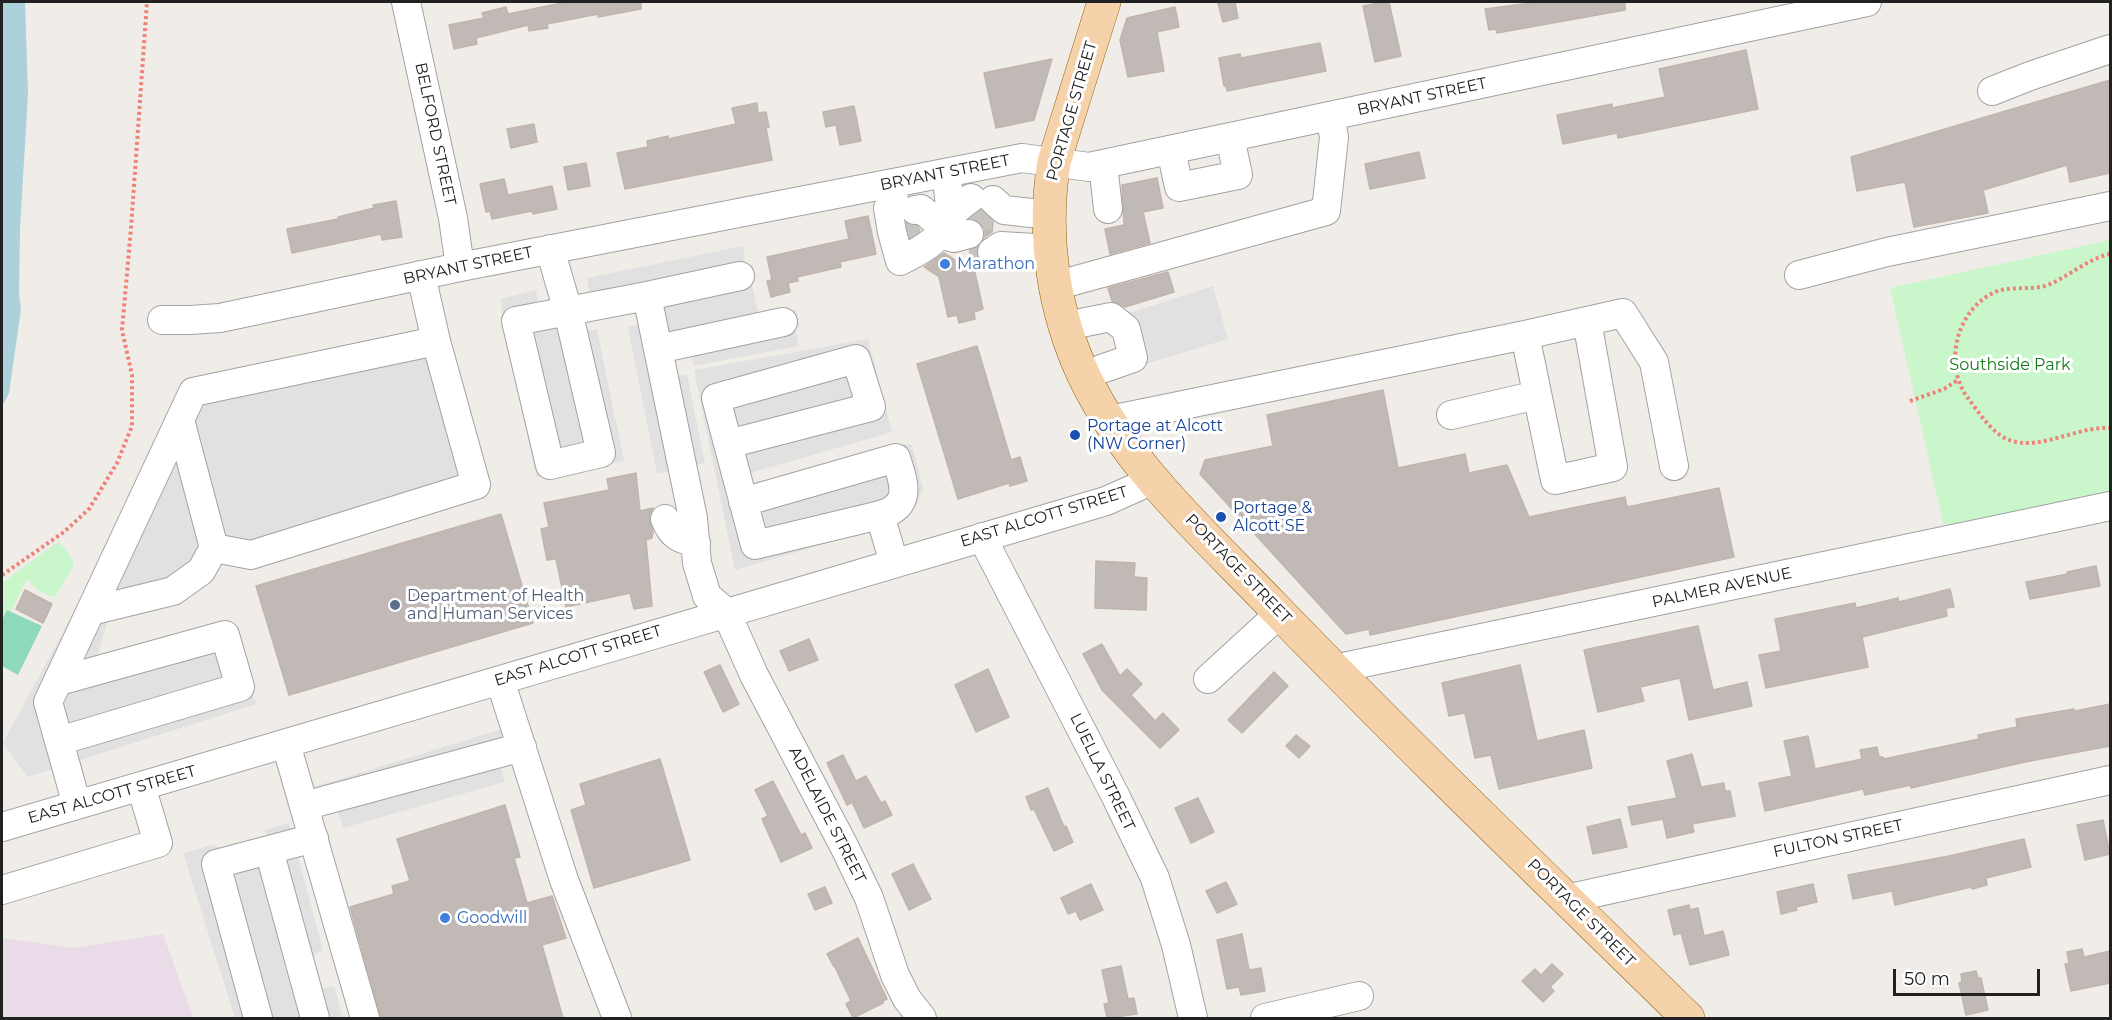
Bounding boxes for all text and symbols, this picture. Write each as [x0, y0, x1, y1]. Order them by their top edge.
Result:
street label: PORTAGE STREET [1043, 39, 1101, 183]
street label: BELFORD STREET [410, 61, 460, 207]
street label: BRYANT STREET [1356, 74, 1488, 120]
street label: BRYANT STREET [878, 151, 1012, 195]
street label: BRYANT STREET [402, 243, 534, 289]
place label: Marathon [957, 254, 1035, 274]
marker: Marathon [938, 257, 952, 271]
park label: Southside Park [1949, 355, 2071, 375]
place label: Portage at Alcott (NW Corner) [1087, 416, 1223, 454]
marker: Portage at Alcott (NW Corner) [1068, 428, 1082, 442]
street label: EAST ALCOTT STREET [958, 482, 1130, 552]
place label: Portage & Alcott SE [1233, 498, 1312, 536]
street label: PORTAGE STREET [1181, 510, 1295, 628]
marker: Portage & Alcott SE [1214, 510, 1228, 524]
street label: PALMER AVENUE [1650, 564, 1794, 612]
place label: Department of Health and Human Services [407, 586, 584, 624]
marker: Department of Health and Human Services [388, 598, 402, 612]
street label: EAST ALCOTT STREET [492, 621, 664, 691]
street label: LUELLA STREET [1065, 710, 1139, 834]
street label: ADELAIDE STREET [784, 744, 870, 886]
street label: EAST ALCOTT STREET [26, 762, 198, 828]
street label: FULTON STREET [1772, 816, 1904, 862]
street label: PORTAGE STREET [1523, 855, 1639, 971]
place label: Goodwill [457, 908, 527, 928]
marker: Goodwill [438, 911, 452, 925]
scale bar [1896, 957, 2043, 995]
text: 50 m [1904, 968, 1950, 990]

